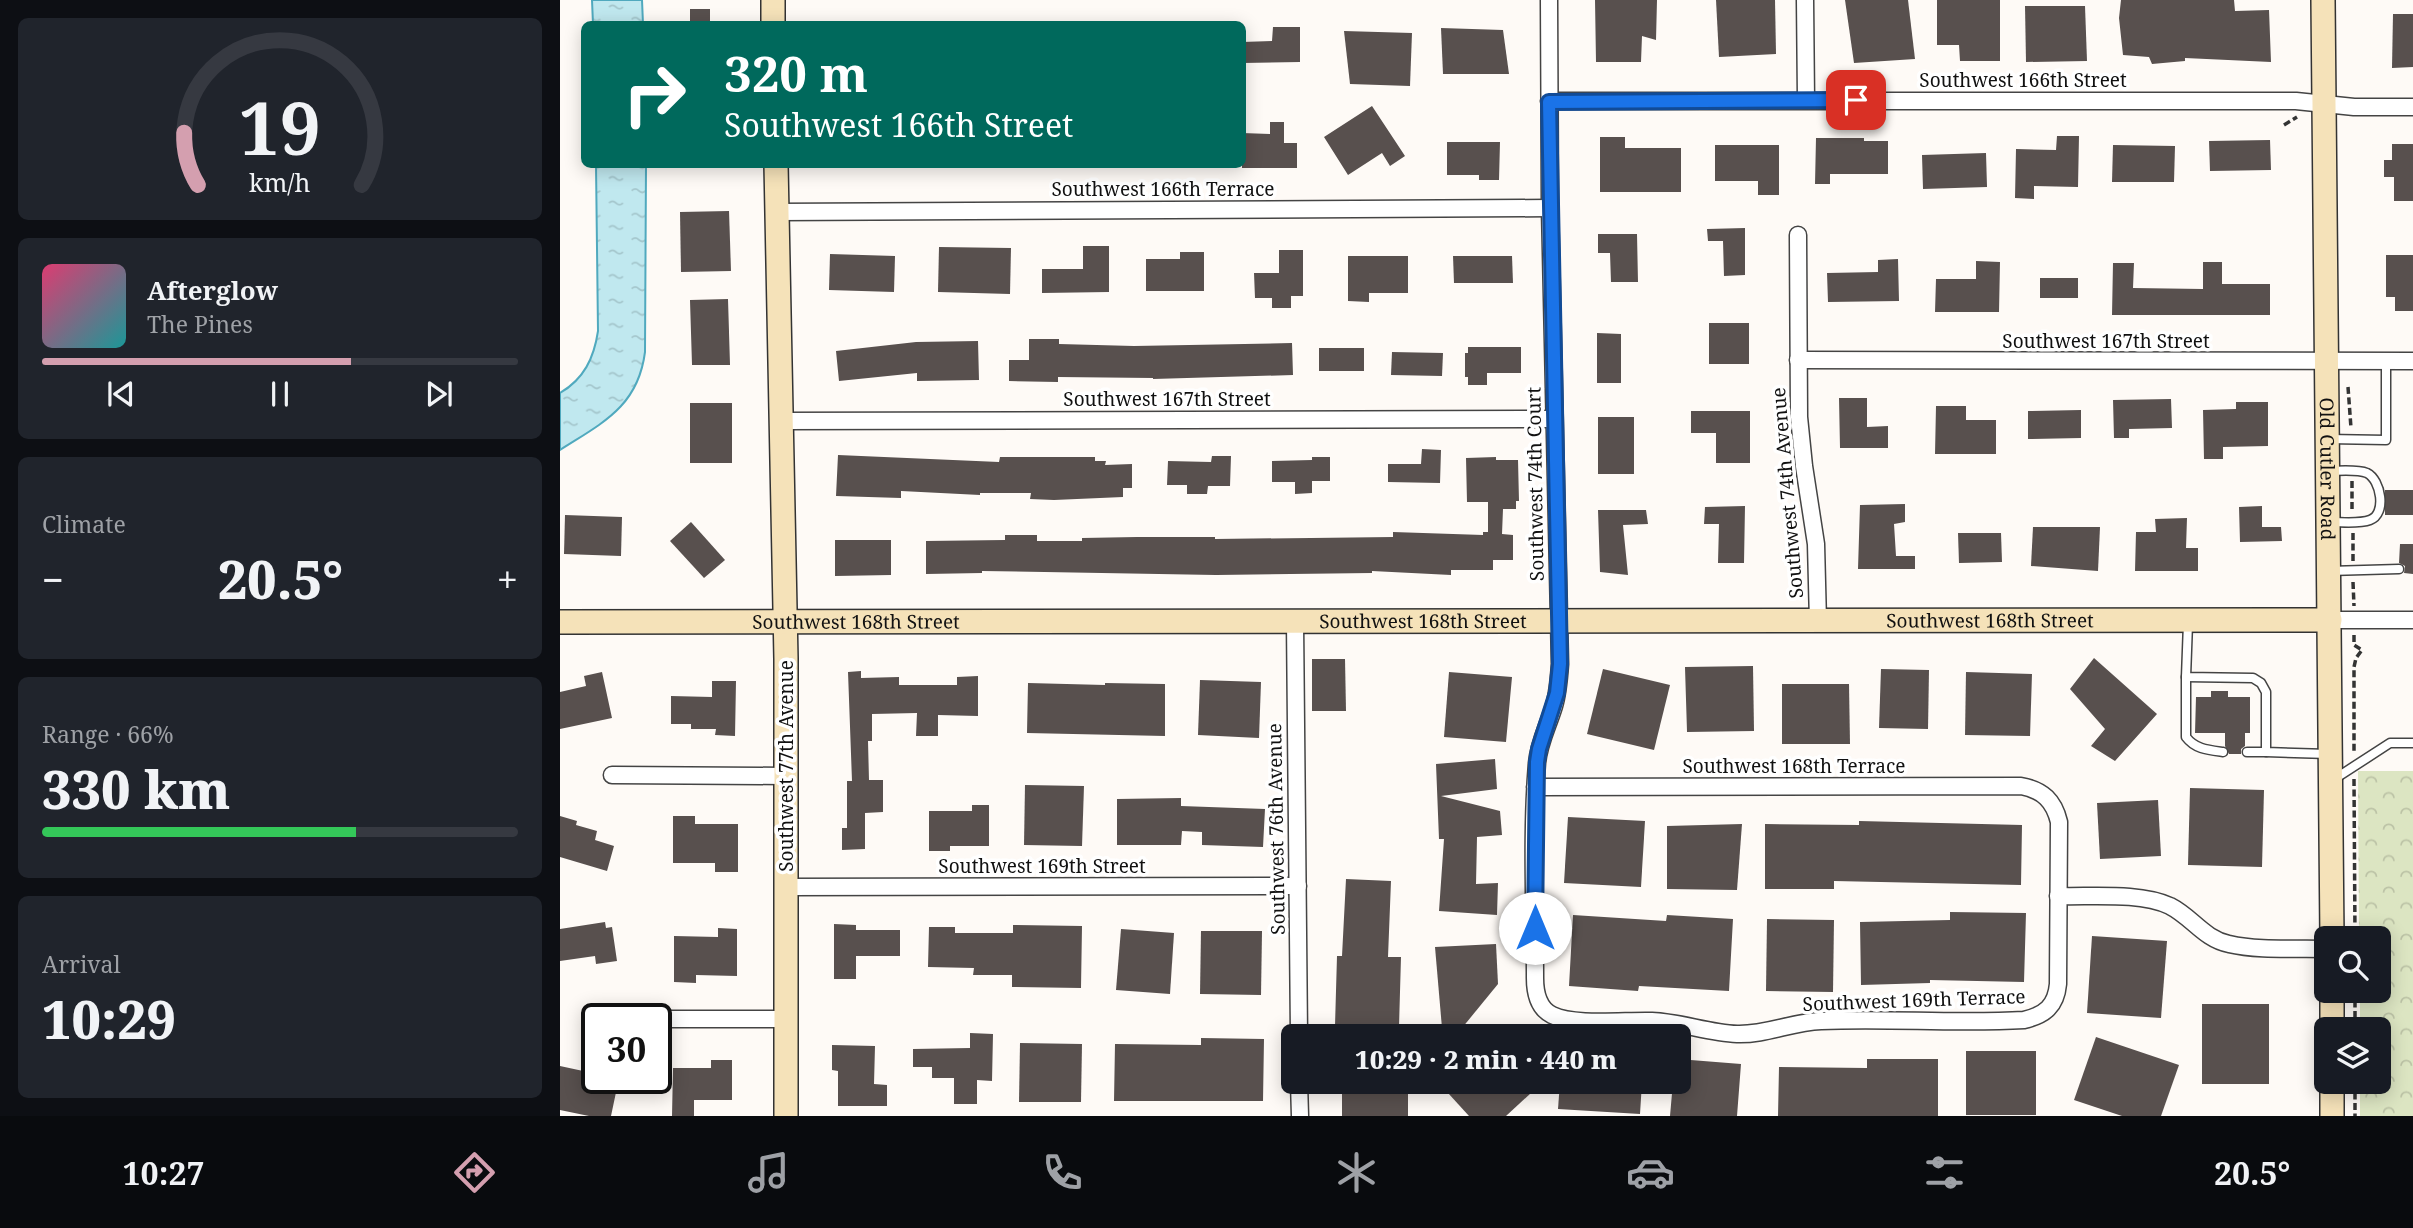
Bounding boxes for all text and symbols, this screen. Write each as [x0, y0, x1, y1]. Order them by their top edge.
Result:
text: 320 m [724, 40, 868, 106]
icon: right [609, 49, 700, 140]
street label: Southwest 166th Street [1919, 67, 2127, 93]
pin [1826, 70, 1886, 130]
text: 19 [239, 77, 321, 176]
icon: arrive [1837, 81, 1875, 119]
text: Southwest 166th Street [724, 103, 1073, 146]
text: km/h [249, 165, 311, 199]
street label: Southwest 166th Terrace [1051, 176, 1275, 202]
text: Afterglow [147, 272, 278, 308]
text: The Pines [147, 308, 253, 340]
street label: Southwest 167th Street [2002, 328, 2210, 354]
icon: previous [102, 375, 140, 413]
icon: pause [261, 375, 299, 413]
icon: next [420, 375, 458, 413]
street label: Southwest 167th Street [1063, 386, 1271, 412]
street label: Southwest 74th Court [1520, 386, 1550, 581]
street label: Southwest 74th Avenue [1765, 386, 1809, 600]
street label: Old Cutler Road [2314, 397, 2341, 541]
text: Climate [42, 508, 126, 540]
text: 20.5° [218, 543, 343, 614]
text: − [42, 553, 64, 605]
text: + [497, 553, 518, 605]
street label: Southwest 168th Street [1886, 607, 2094, 634]
street label: Southwest 168th Street [1319, 608, 1527, 634]
street label: Southwest 168th Street [752, 609, 960, 635]
street label: Southwest 77th Avenue [773, 660, 799, 872]
text: Range · 66% [42, 718, 174, 750]
street label: Southwest 76th Avenue [1261, 723, 1291, 935]
text: 330 km [42, 753, 230, 824]
street label: Southwest 168th Terrace [1682, 753, 1906, 779]
street label: Southwest 169th Street [938, 853, 1146, 879]
position arrow [1498, 891, 1572, 965]
map controls [2314, 926, 2391, 1094]
button: search [2314, 926, 2391, 1003]
text: Arrival [42, 948, 121, 980]
text: 10:29 [42, 983, 176, 1054]
street label: Southwest 169th Terrace [1802, 983, 2026, 1017]
speed limit sign: 30 [581, 1003, 672, 1094]
button: layers [2314, 1017, 2391, 1094]
text: 10:29 · 2 min · 440 m [1355, 1041, 1617, 1077]
icon: directions [450, 1148, 499, 1197]
icon: music [744, 1148, 793, 1197]
icon: phone [1038, 1148, 1087, 1197]
icon: climate [1332, 1148, 1381, 1197]
icon: car [1626, 1148, 1675, 1197]
icon: filters [1920, 1148, 1969, 1197]
text: 10:27 [123, 1151, 205, 1194]
text: 20.5° [2214, 1151, 2290, 1194]

